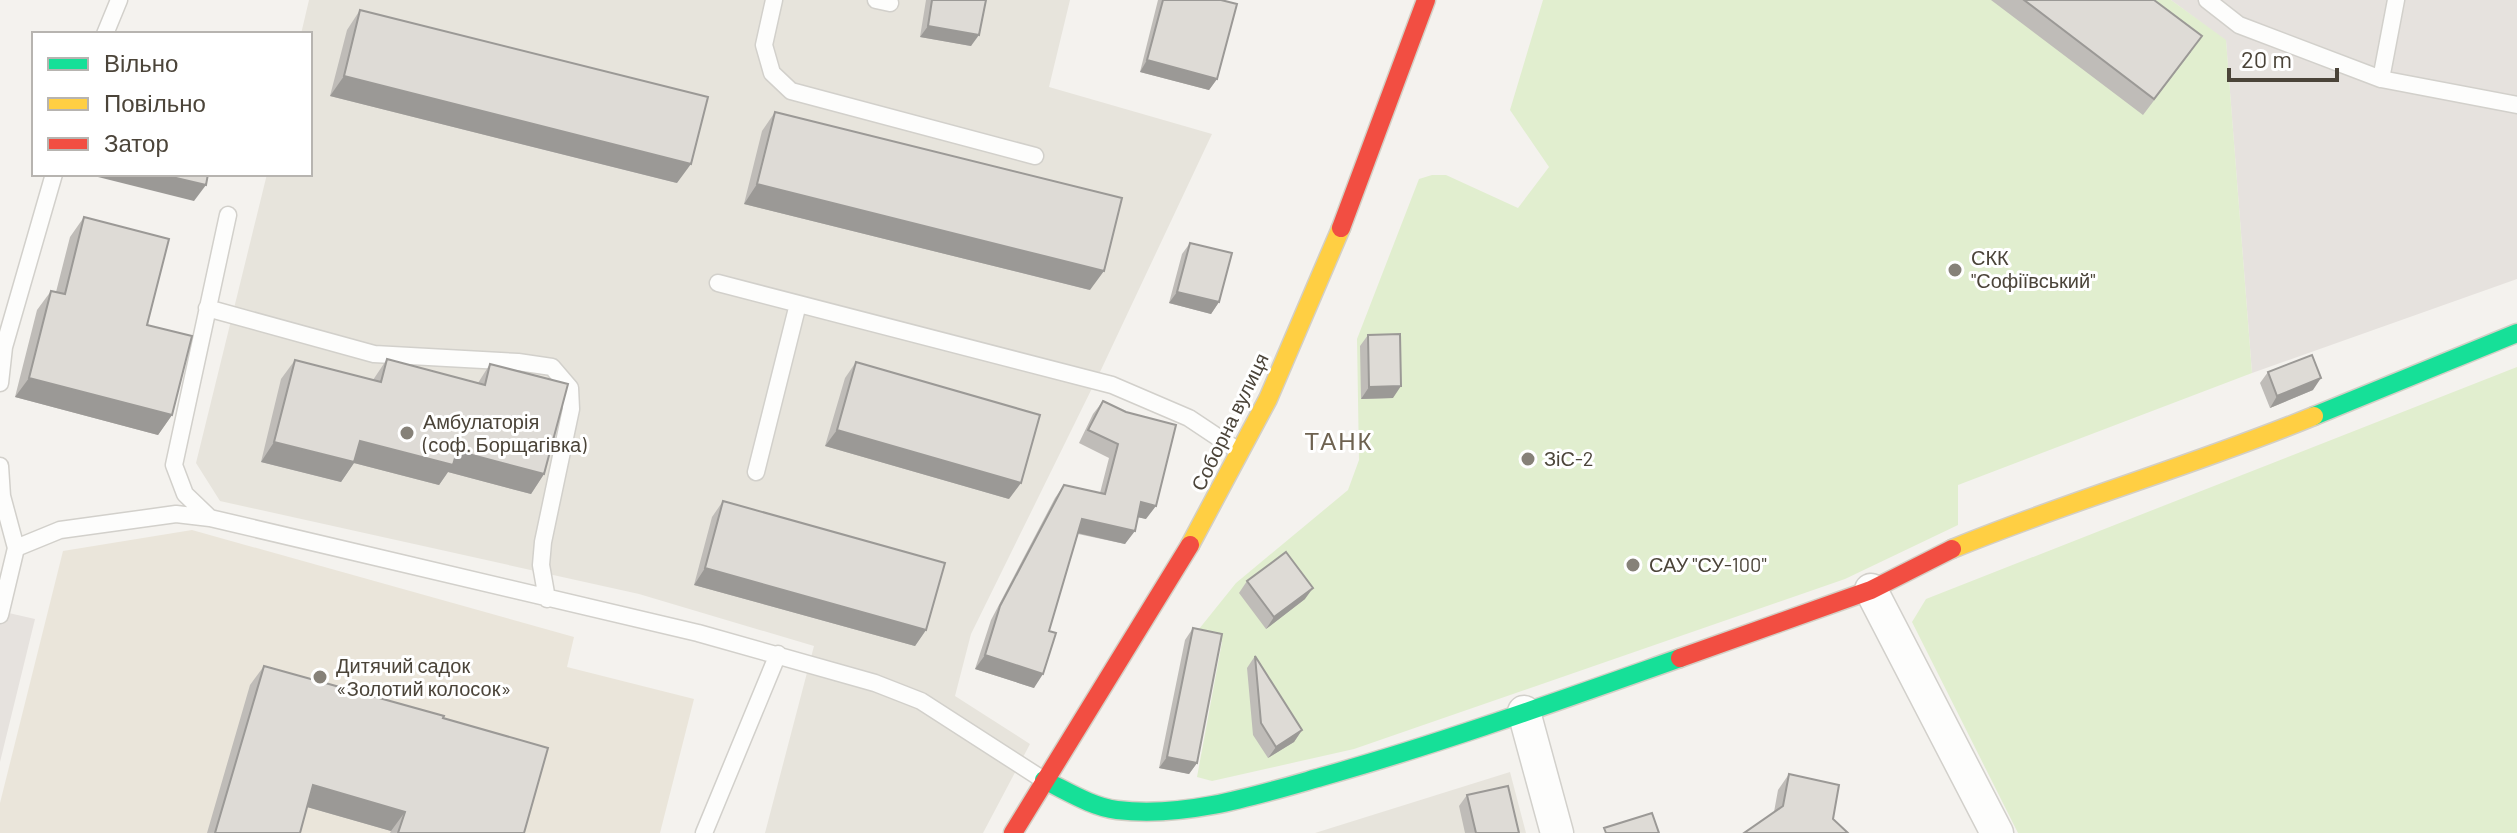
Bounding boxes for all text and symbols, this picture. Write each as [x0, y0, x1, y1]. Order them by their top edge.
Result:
legend [32, 32, 312, 176]
scale bar [2229, 32, 2337, 82]
text: 20 m [2241, 44, 2292, 73]
text: Вільно [104, 48, 178, 77]
text: Повільно [104, 88, 206, 117]
text: Затор [104, 128, 169, 157]
place label: СКК "Софіївський" [1971, 245, 2095, 292]
marker: СКК "Софіївський" [1946, 261, 1964, 279]
street label: Соборна вулиця [1185, 349, 1273, 494]
place label: Амбулаторія (соф. Борщагівка) [422, 409, 587, 456]
marker: Амбулаторія (соф. Борщагівка) [398, 424, 416, 442]
district label: ТАНК [1304, 426, 1374, 455]
place label: ЗіС-2 [1544, 446, 1594, 470]
marker: ЗіС-2 [1519, 450, 1537, 468]
place label: САУ "СУ-100" [1649, 552, 1767, 576]
marker: САУ "СУ-100" [1624, 556, 1642, 574]
place label: Дитячий садок «Золотий колосок» [336, 653, 511, 700]
marker: Дитячий садок «Золотий колосок» [311, 668, 329, 686]

